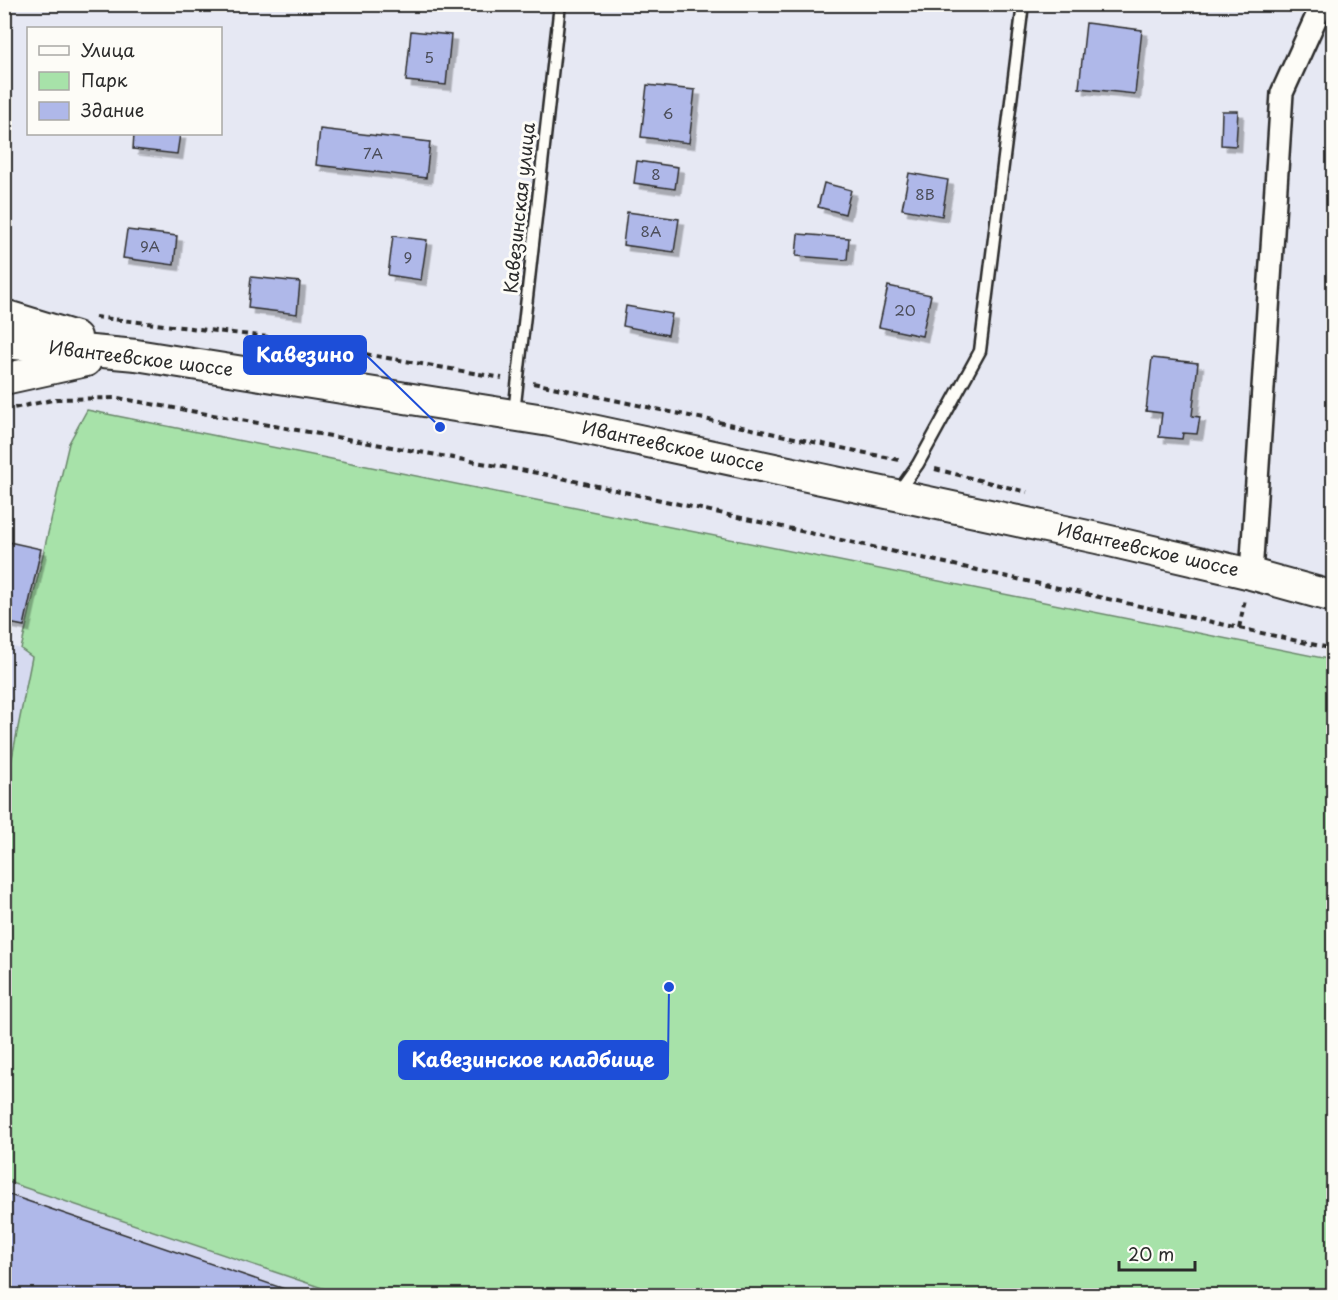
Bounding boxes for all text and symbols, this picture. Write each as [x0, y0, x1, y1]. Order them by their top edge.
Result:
legend [27, 27, 222, 135]
text: Улица [81, 36, 135, 63]
house number: 5 [424, 45, 434, 68]
text: Парк [81, 66, 128, 93]
text: Здание [81, 96, 144, 123]
house number: 6 [663, 101, 673, 124]
street label: Кавезинская улица [496, 120, 541, 295]
house number: 7А [363, 141, 383, 164]
house number: 8 [651, 162, 661, 185]
house number: 8В [915, 182, 935, 205]
house number: 8А [641, 219, 661, 242]
house number: 9А [140, 234, 160, 257]
house number: 9 [404, 245, 412, 268]
house number: 20 [894, 298, 916, 321]
street label: Ивантеевское шоссе [47, 333, 235, 382]
callout: Кавезино [244, 336, 366, 374]
text: Кавезино [256, 339, 354, 369]
street label: Ивантеевское шоссе [580, 413, 767, 478]
street label: Ивантеевское шоссе [1055, 515, 1242, 583]
callout: Кавезинское кладбище [399, 1041, 668, 1079]
text: Кавезинское кладбище [411, 1044, 655, 1074]
scale bar [1119, 1234, 1196, 1272]
text: 20 m [1128, 1240, 1174, 1267]

